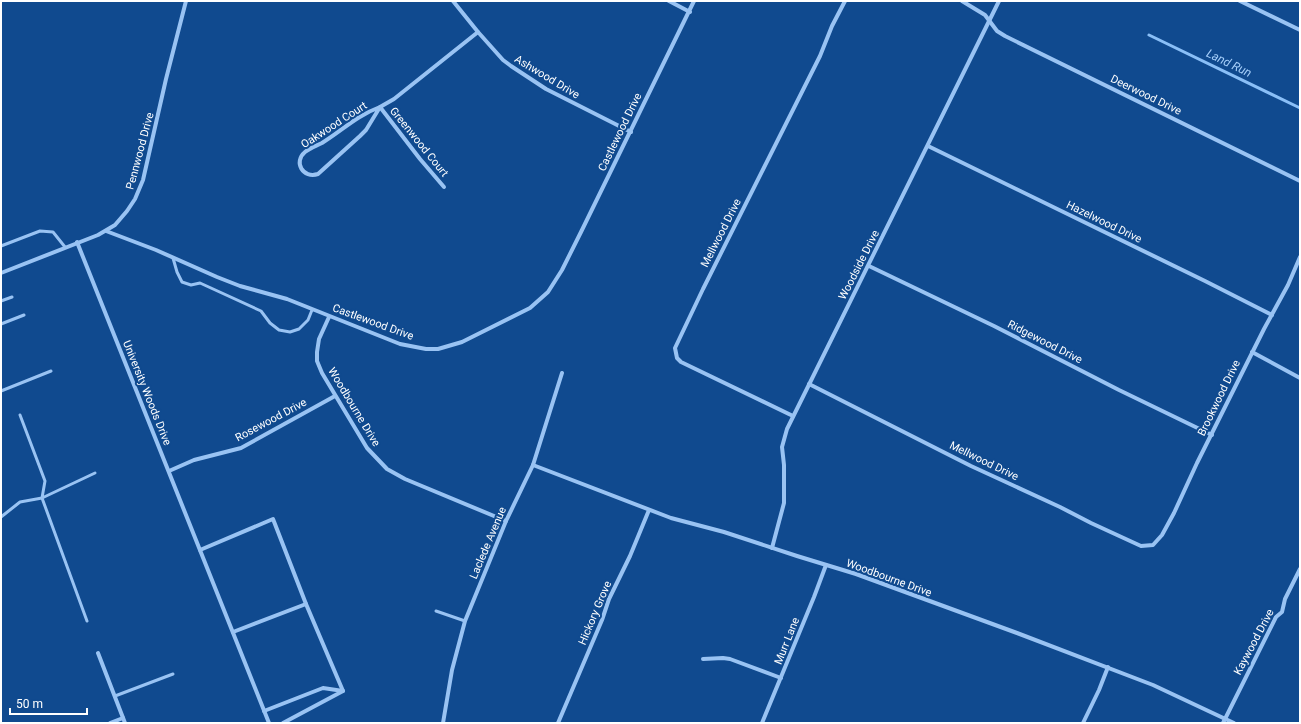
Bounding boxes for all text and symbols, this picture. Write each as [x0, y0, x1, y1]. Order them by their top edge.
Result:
water label: Land Run [1204, 46, 1254, 80]
street label: Ashwood Drive [512, 53, 582, 102]
street label: Deerwood Drive [1108, 72, 1184, 118]
street label: Castlewood Drive [595, 91, 645, 173]
street label: Oakwood Court [299, 99, 370, 151]
street label: Greenwood Court [387, 105, 451, 180]
street label: Pennwood Drive [123, 111, 157, 191]
street label: Mellwood Drive [698, 196, 744, 269]
street label: Hazelwood Drive [1064, 198, 1144, 246]
street label: Woodside Drive [836, 228, 882, 302]
street label: Castlewood Drive [331, 301, 415, 343]
street label: Ridgewood Drive [1005, 318, 1085, 367]
street label: University Woods Drive [120, 339, 174, 448]
street label: Brookwood Drive [1195, 358, 1243, 438]
street label: Woodbourne Drive [325, 365, 383, 449]
street label: Rosewood Drive [233, 396, 309, 444]
street label: Mellwood Drive [947, 439, 1021, 483]
street label: Laclede Avenue [467, 505, 509, 581]
street label: Woodbourne Drive [845, 557, 934, 600]
street label: Hickory Grove [576, 579, 614, 647]
street label: Kaywood Drive [1231, 607, 1277, 677]
street label: Murr Lane [772, 615, 802, 666]
scale bar [10, 690, 87, 716]
text: 50 m [16, 697, 43, 711]

